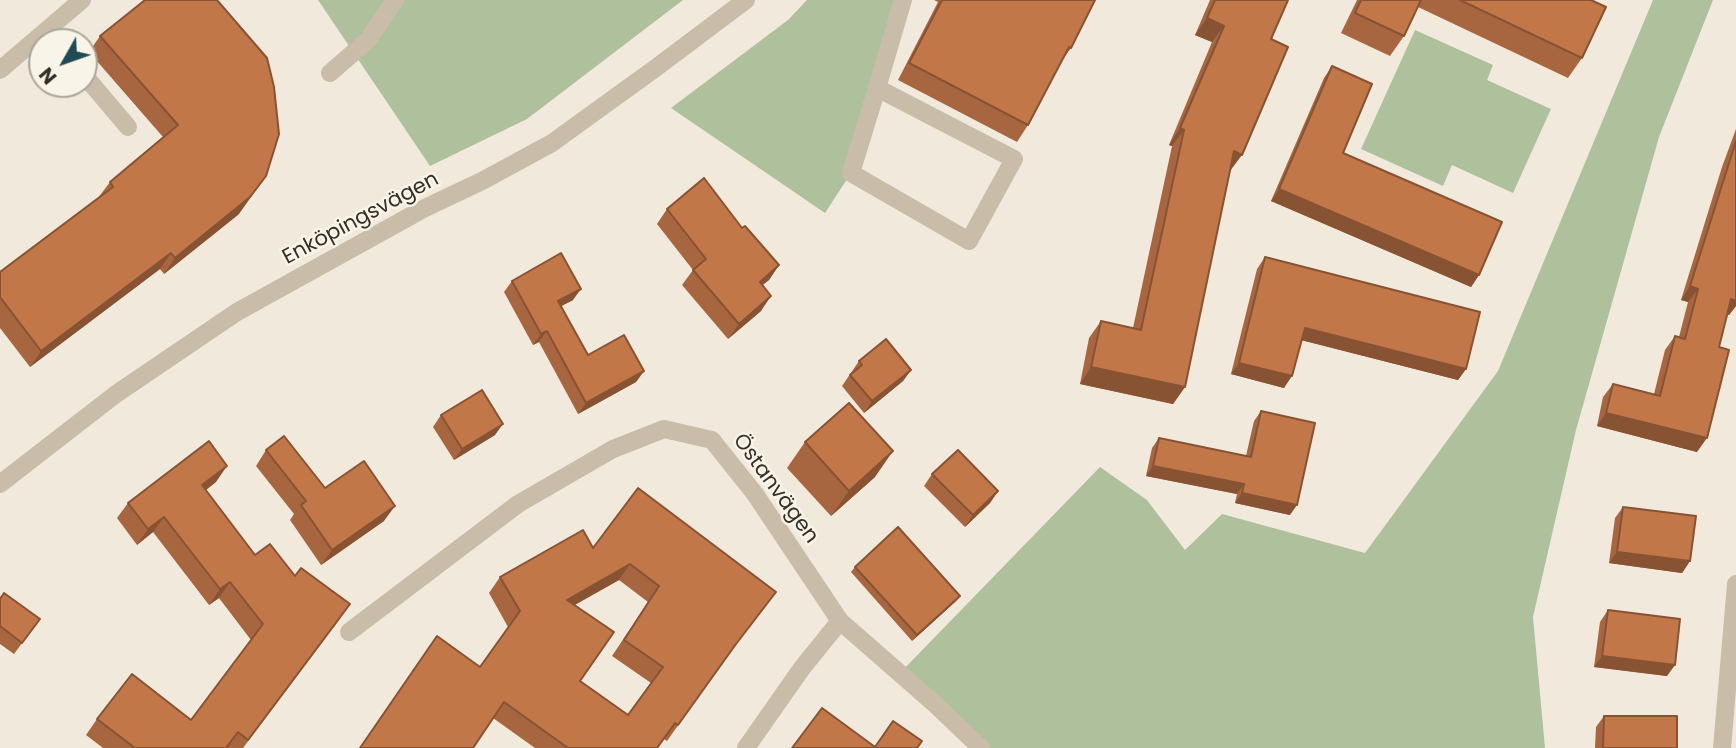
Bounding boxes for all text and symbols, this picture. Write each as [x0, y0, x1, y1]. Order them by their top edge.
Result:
north arrow [28, 28, 98, 98]
text: N [33, 61, 63, 90]
street label: Enköpingsvägen [279, 167, 443, 271]
street label: Östanvägen [727, 429, 823, 549]

